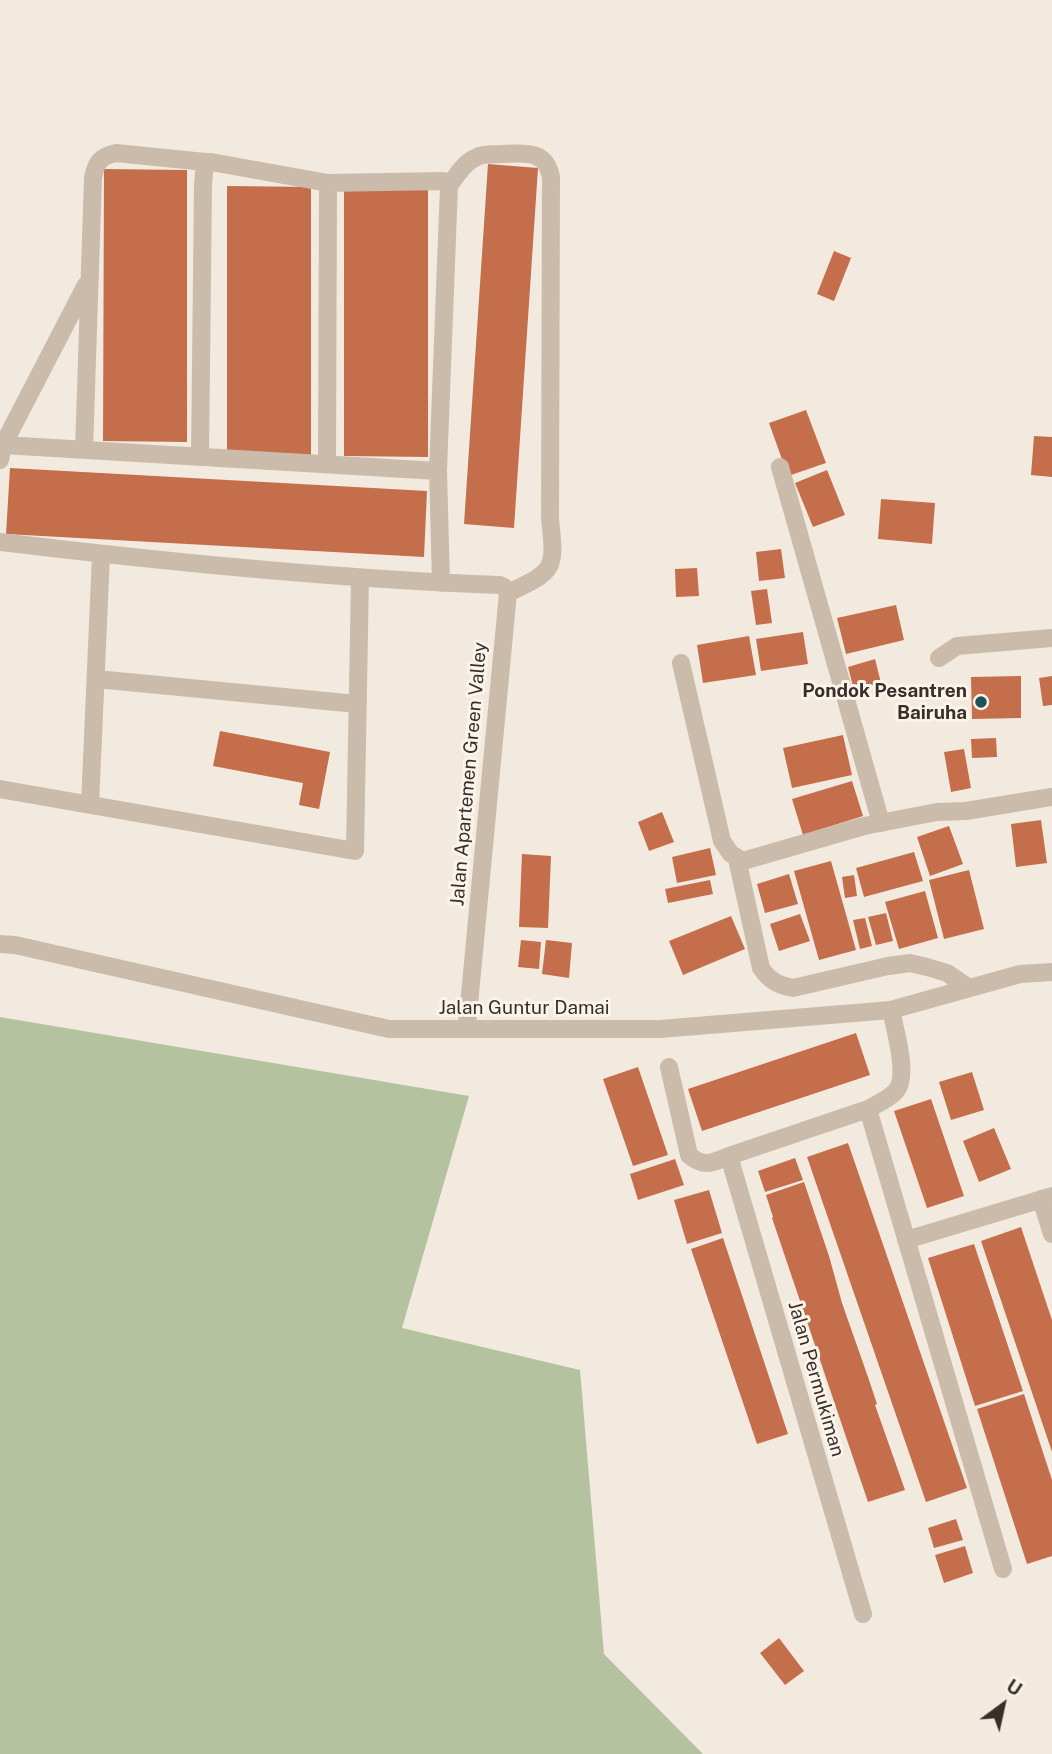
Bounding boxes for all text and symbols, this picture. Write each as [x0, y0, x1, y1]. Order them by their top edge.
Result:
street label: Jalan Apartemen Green Valley [446, 641, 492, 907]
place label: Pondok Pesantren Bairuha [802, 680, 967, 724]
marker: Pondok Pesantren Bairuha [973, 694, 989, 710]
street label: Jalan Guntur Damai [438, 997, 610, 1019]
street label: Jalan Permukiman [783, 1299, 849, 1459]
north arrow [968, 1670, 1038, 1740]
text: U [1003, 1674, 1026, 1700]

